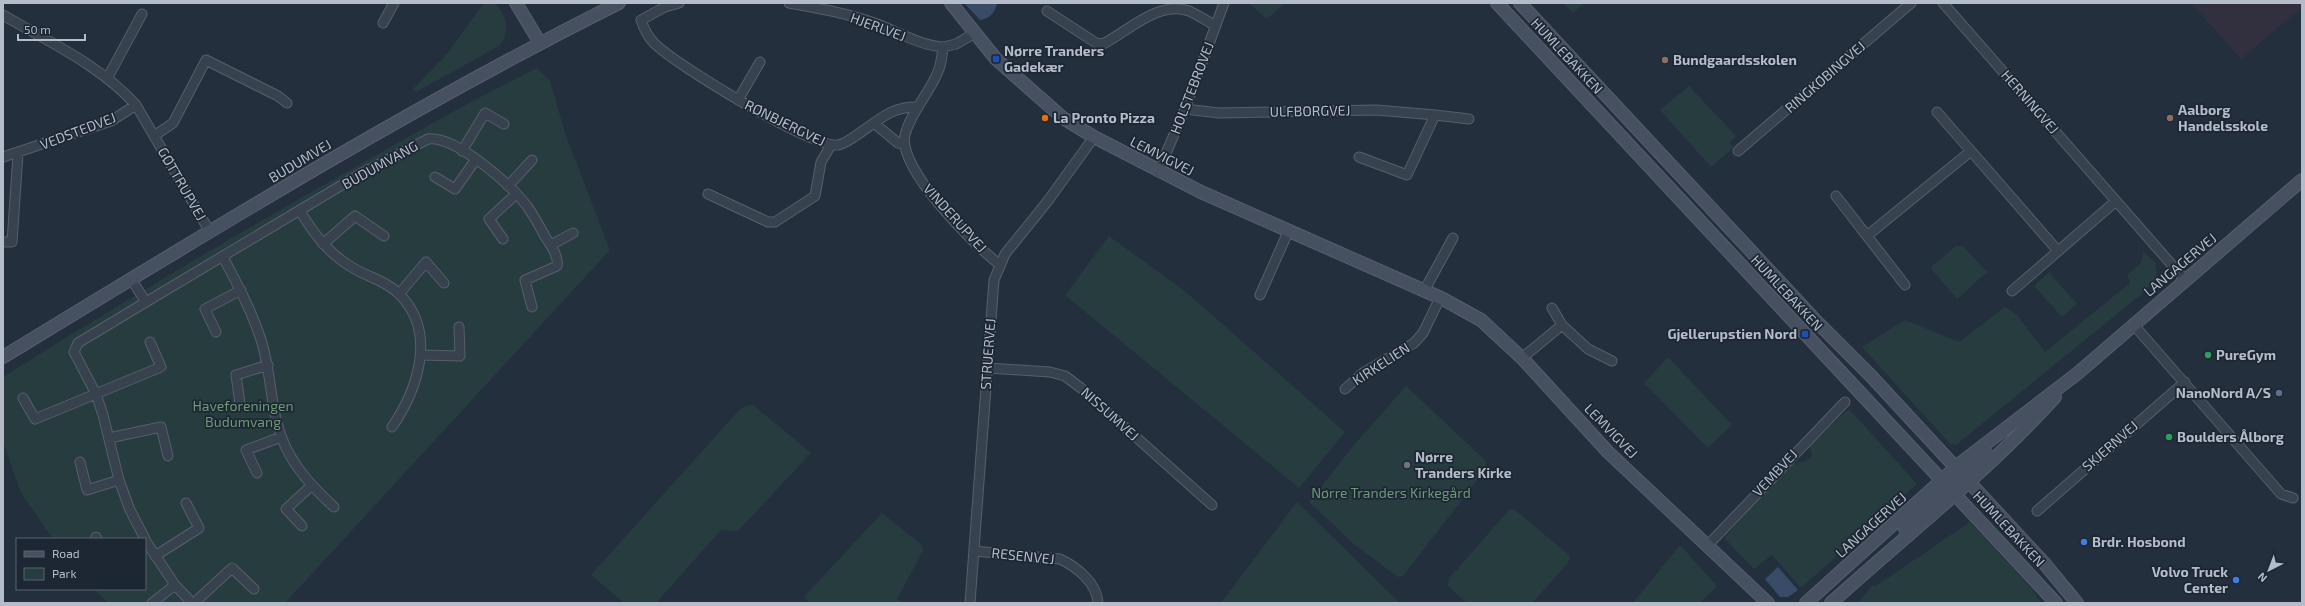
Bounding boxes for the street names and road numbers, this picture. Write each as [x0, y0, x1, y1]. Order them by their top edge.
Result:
street label: HJERLVEJ [848, 9, 908, 44]
street label: HUMLEBAKKEN [1528, 14, 1607, 97]
street label: RINGKØBINGVEJ [1781, 37, 1868, 116]
street label: HOLSTEBROVEJ [1166, 39, 1217, 136]
street label: HERNINGVEJ [1998, 66, 2063, 137]
street label: RØNBJERGVEJ [742, 96, 828, 149]
street label: ULFBORGVEJ [1270, 101, 1350, 120]
street label: VEDSTEDVEJ [38, 108, 118, 153]
street label: LEMVIGVEJ [1127, 132, 1197, 179]
street label: BUDUMVEJ [265, 135, 334, 186]
street label: BUDUMVANG [339, 137, 421, 192]
street label: GØTTRUPVEJ [155, 144, 210, 223]
street label: VINDERUPVEJ [920, 180, 991, 256]
street label: LANGAGERVEJ [2140, 229, 2219, 300]
street label: HUMLEBAKKEN [1748, 251, 1827, 334]
street label: STRUERVEJ [977, 318, 998, 390]
street label: KIRKELIEN [1349, 339, 1413, 388]
street label: NISSUMVEJ [1078, 383, 1143, 444]
street label: LEMVIGVEJ [1581, 400, 1642, 462]
street label: SKJERNVEJ [2078, 417, 2141, 474]
street label: VEMBVEJ [1749, 446, 1801, 500]
street label: HUMLEBAKKEN [1970, 487, 2049, 570]
street label: LANGAGERVEJ [1832, 488, 1910, 561]
street label: RESENVEJ [991, 544, 1055, 567]

